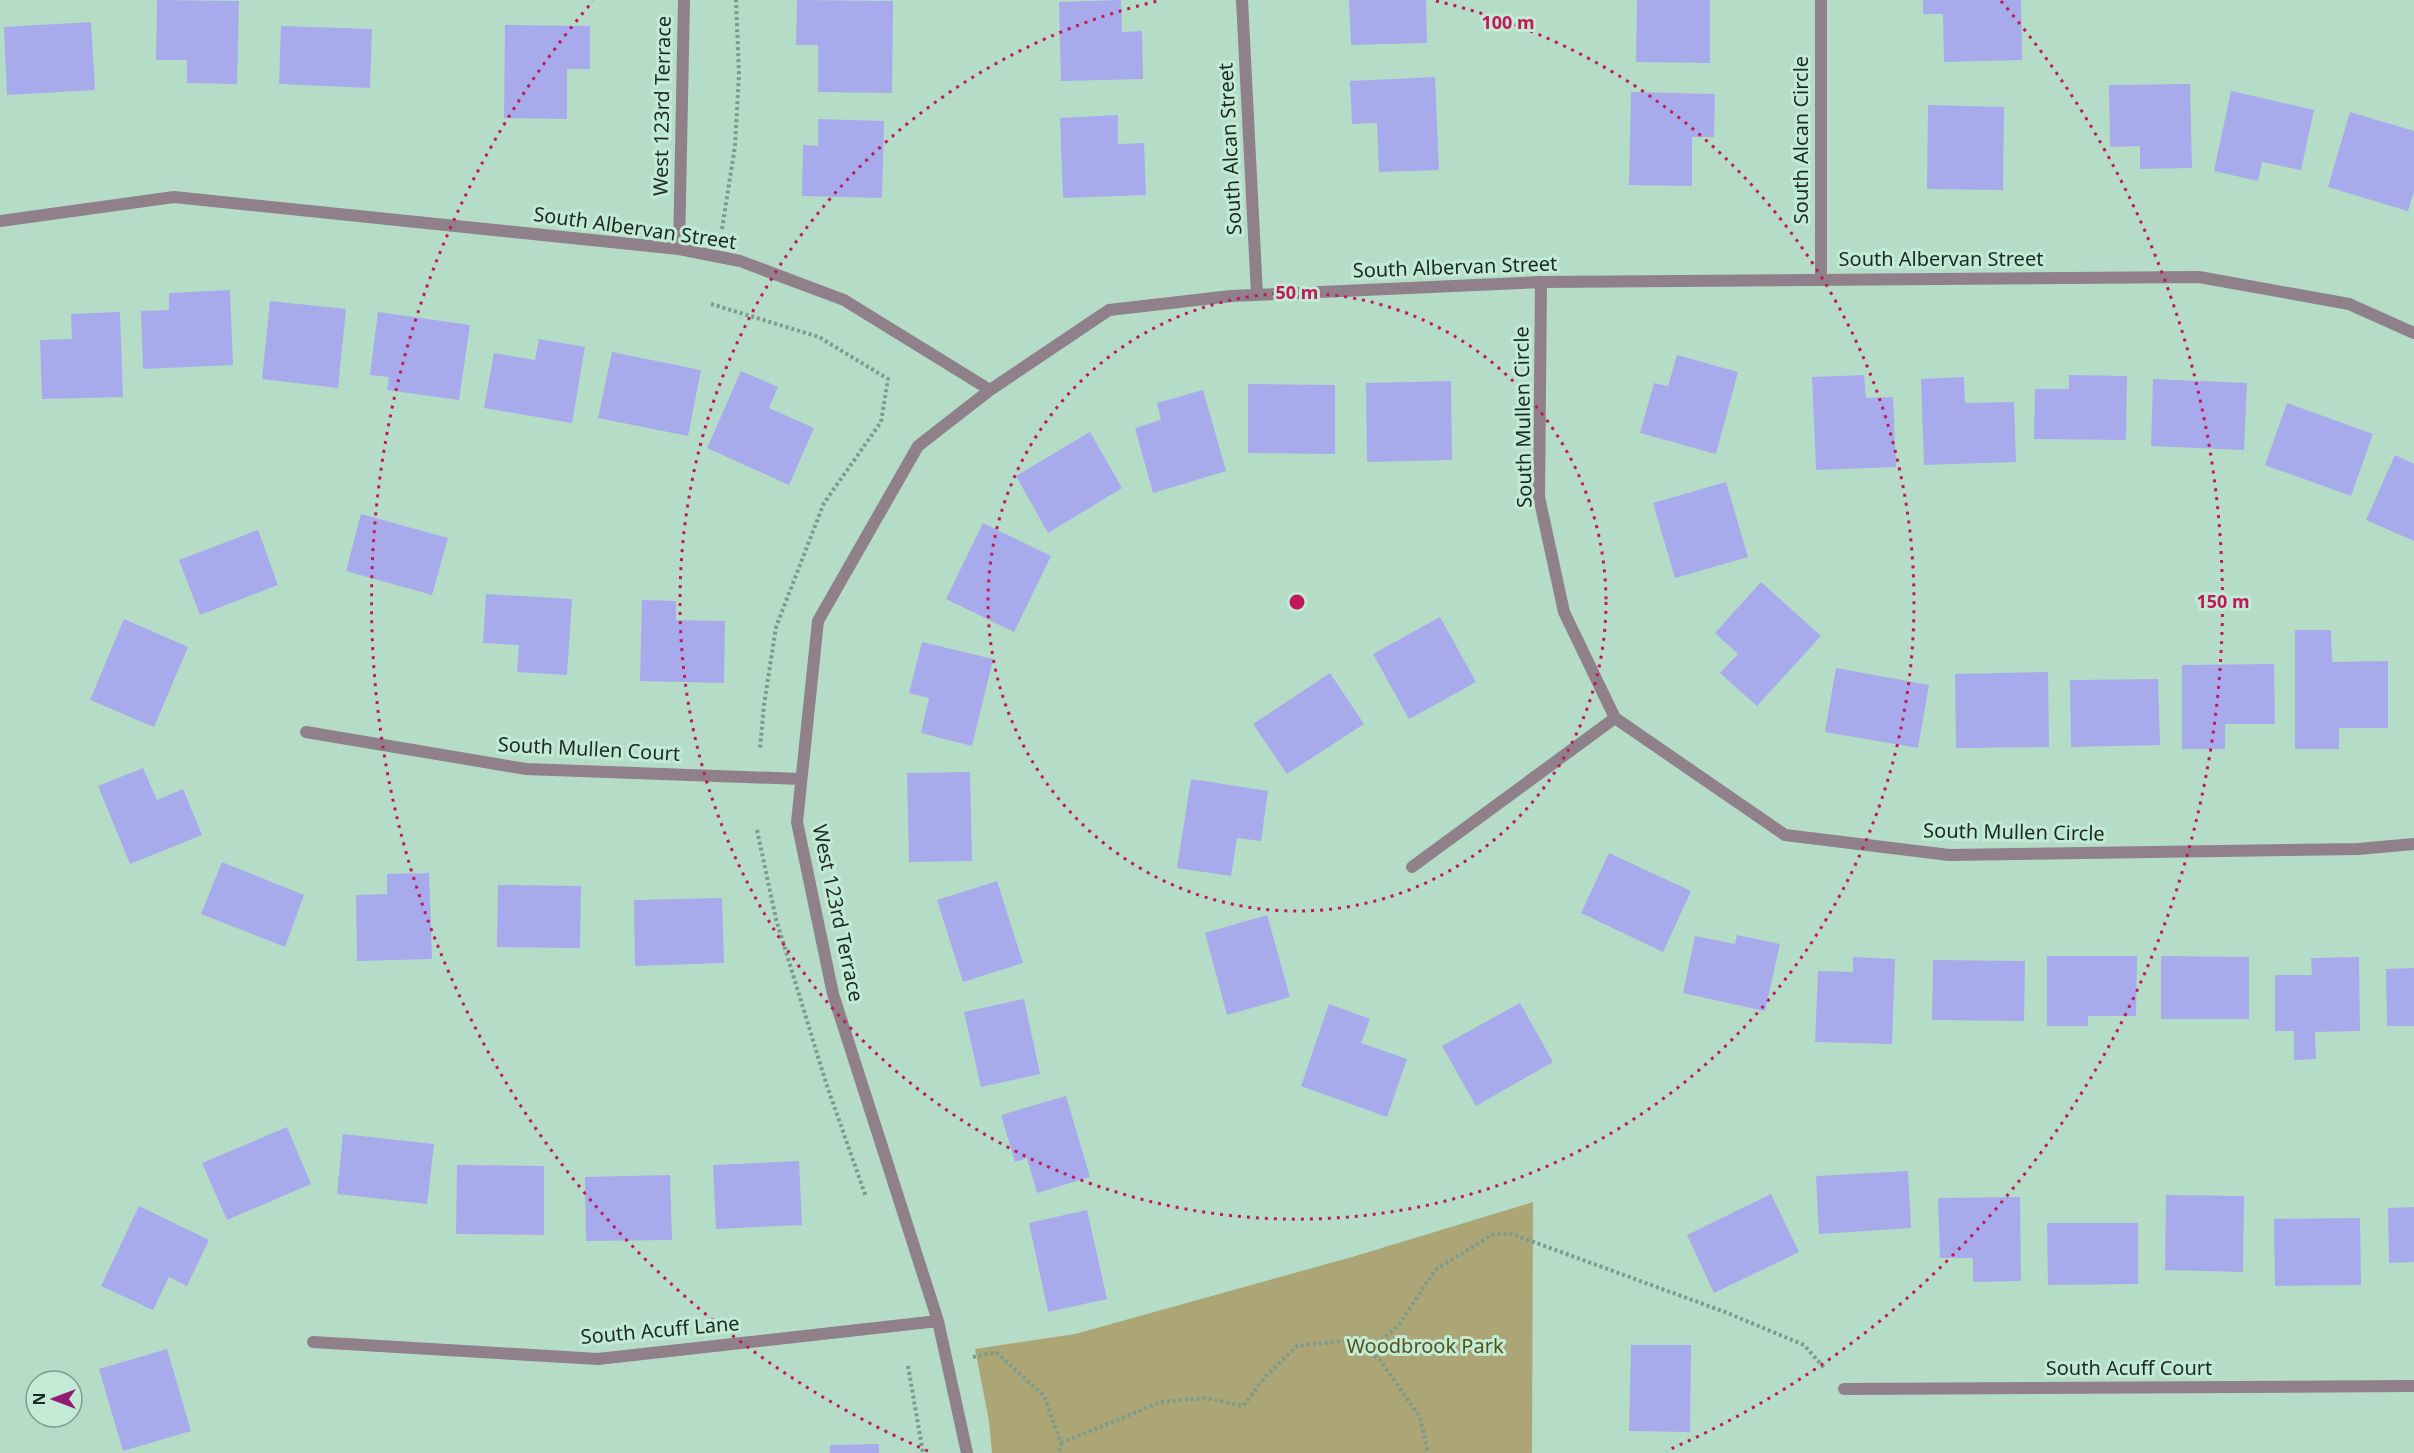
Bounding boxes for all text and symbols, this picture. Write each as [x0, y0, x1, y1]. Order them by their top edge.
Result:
text: 100 m [1481, 10, 1535, 34]
street label: West 123rd Terrace [646, 16, 677, 196]
street label: South Alcan Circle [1787, 56, 1814, 224]
street label: South Alcan Street [1212, 62, 1247, 236]
street label: South Albervan Street [532, 200, 738, 255]
street label: South Albervan Street [1839, 245, 2043, 272]
street label: South Albervan Street [1352, 249, 1558, 284]
text: 50 m [1276, 280, 1318, 304]
street label: South Mullen Circle [1507, 326, 1538, 508]
text: 150 m [2196, 589, 2250, 613]
centre of rings [1287, 592, 1307, 612]
street label: South Mullen Court [497, 730, 681, 767]
street label: South Mullen Circle [1923, 816, 2105, 847]
street label: West 123rd Terrace [807, 822, 870, 1004]
street label: South Acuff Lane [579, 1309, 740, 1350]
park label: Woodbrook Park [1346, 1332, 1504, 1359]
street label: South Acuff Court [2046, 1354, 2212, 1381]
north arrow [24, 1369, 84, 1429]
text: N [28, 1392, 50, 1406]

